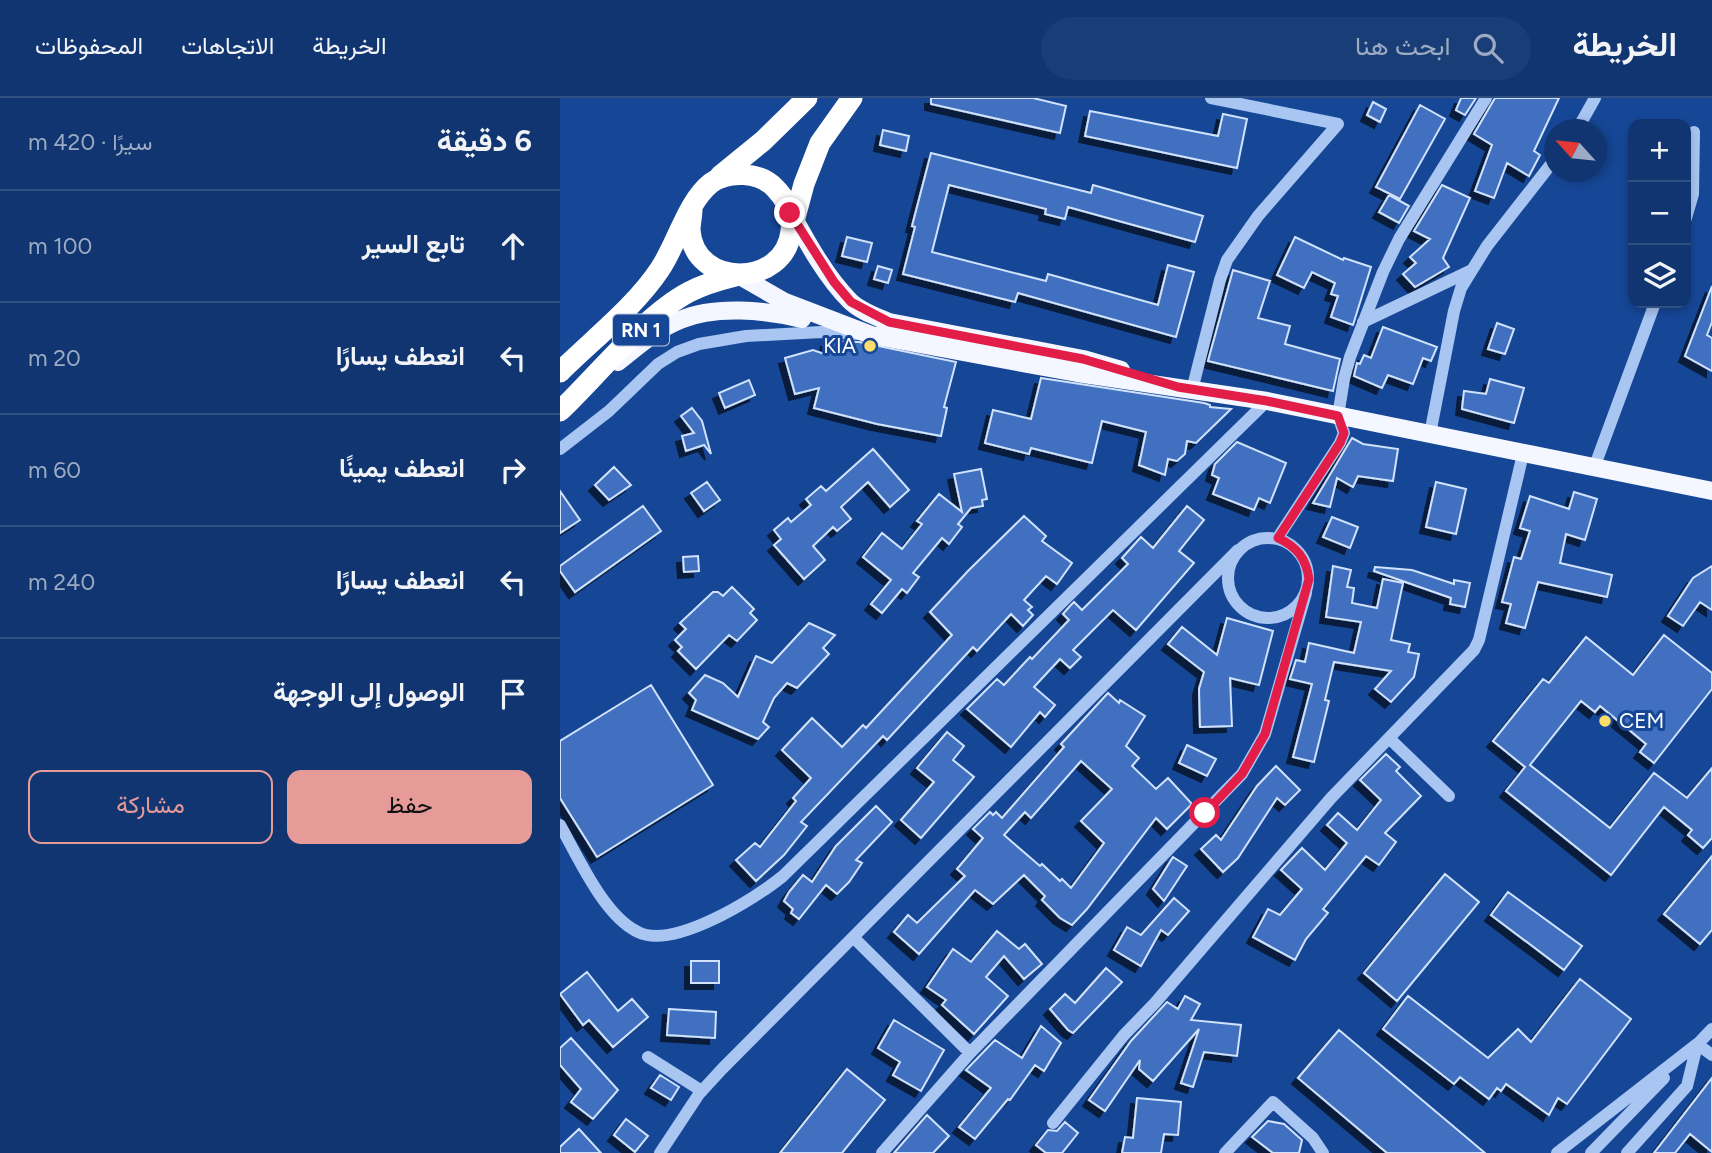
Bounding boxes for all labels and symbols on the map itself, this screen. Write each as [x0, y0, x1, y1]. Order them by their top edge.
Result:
north arrow [1544, 119, 1607, 182]
route end [774, 197, 805, 228]
road number: RN 1 [613, 314, 669, 346]
place label: KIA [823, 333, 856, 358]
marker: KIA [862, 338, 878, 354]
place label: CEM [1619, 708, 1664, 733]
marker: CEM [1597, 713, 1613, 729]
route start [1189, 797, 1220, 828]

